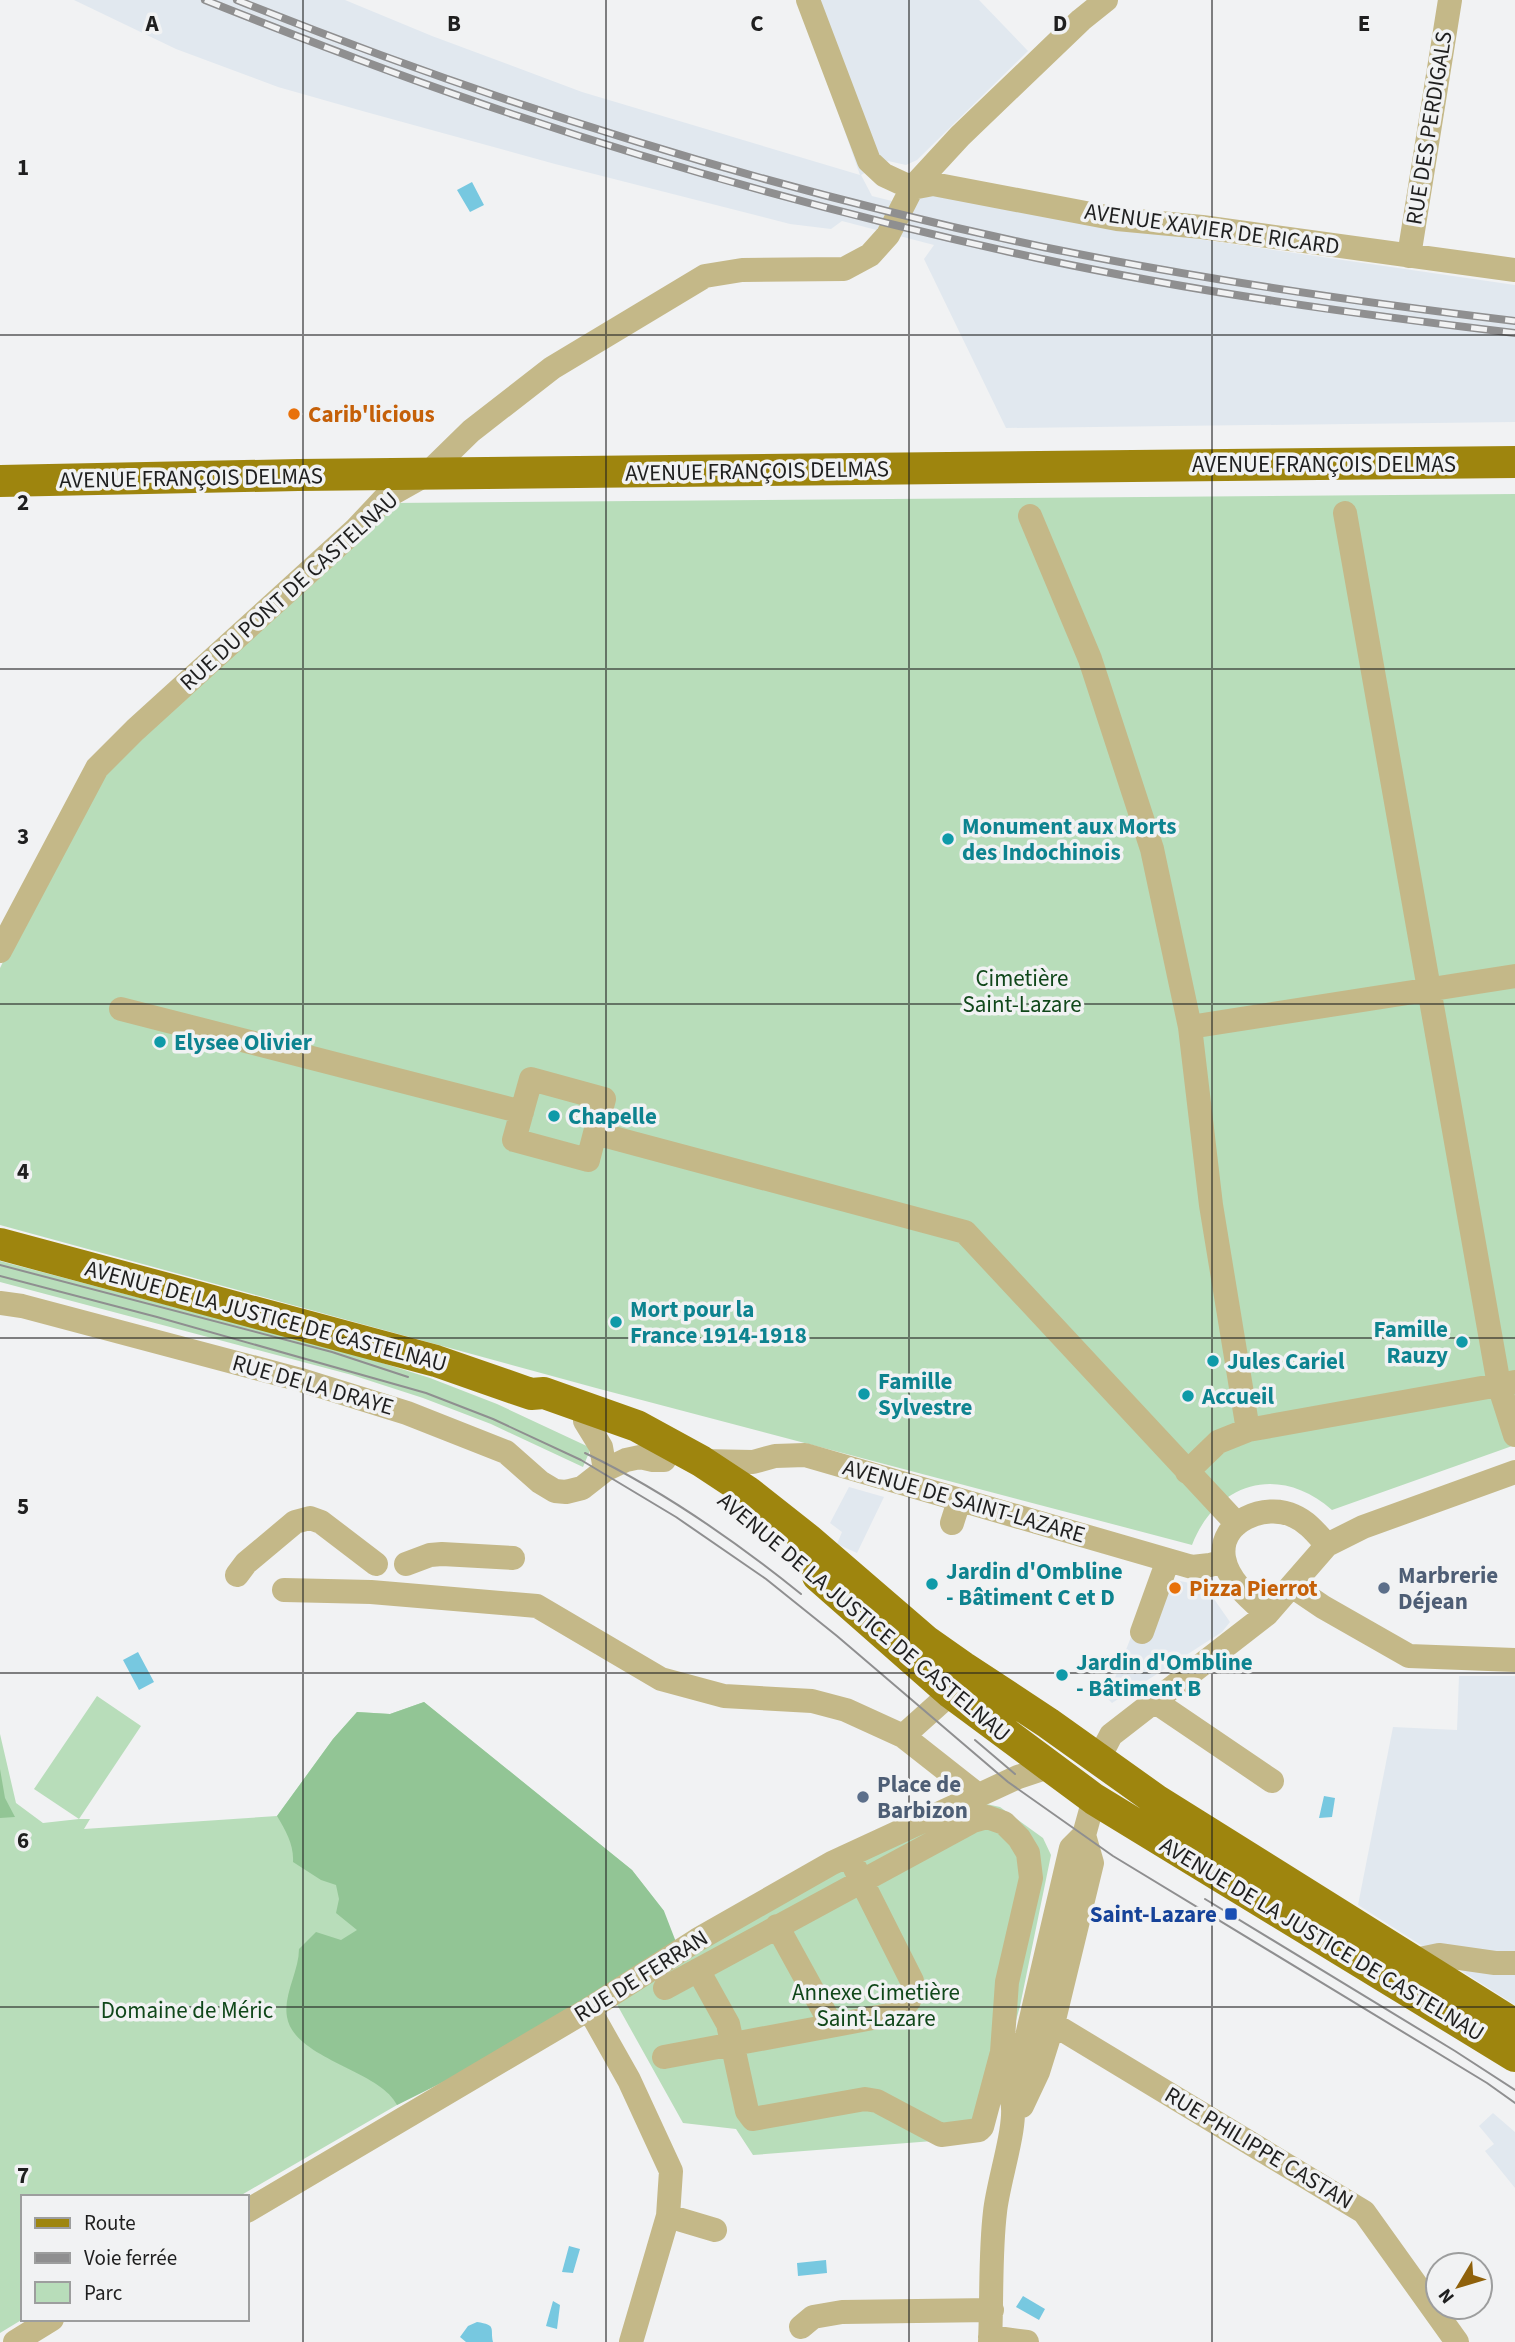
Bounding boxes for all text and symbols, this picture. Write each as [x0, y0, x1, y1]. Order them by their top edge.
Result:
text: A [144, 7, 159, 40]
text: B [447, 7, 461, 40]
text: C [750, 7, 764, 40]
text: D [1053, 7, 1067, 40]
text: E [1358, 7, 1370, 40]
street label: RUE DES PERDIGALS [1397, 29, 1461, 227]
text: 1 [17, 151, 29, 184]
street label: AVENUE XAVIER DE RICARD [1082, 195, 1342, 263]
place label: Carib'licious [308, 398, 435, 431]
marker: Carib'licious [286, 406, 302, 422]
street label: AVENUE FRANÇOIS DELMAS [1192, 448, 1456, 481]
street label: AVENUE FRANÇOIS DELMAS [625, 452, 889, 490]
street label: AVENUE FRANÇOIS DELMAS [59, 459, 323, 497]
street label: RUE DU PONT DE CASTELNAU [172, 484, 406, 698]
text: 2 [17, 486, 29, 519]
place label: Monument aux Morts des Indochinois [962, 810, 1177, 869]
text: 3 [17, 820, 29, 853]
marker: Monument aux Morts des Indochinois [940, 831, 956, 847]
park label: Cimetière Saint-Lazare [962, 962, 1082, 1021]
place label: Elysee Olivier [174, 1026, 313, 1059]
marker: Elysee Olivier [152, 1034, 168, 1050]
place label: Chapelle [568, 1100, 657, 1133]
marker: Chapelle [546, 1108, 562, 1124]
text: 4 [17, 1155, 29, 1188]
street label: AVENUE DE LA JUSTICE DE CASTELNAU [81, 1252, 451, 1380]
place label: Mort pour la France 1914-1918 [630, 1293, 807, 1352]
place label: Famille Rauzy [1374, 1313, 1448, 1372]
marker: Mort pour la France 1914-1918 [608, 1314, 624, 1330]
marker: Famille Rauzy [1454, 1334, 1470, 1350]
place label: Jules Cariel [1227, 1345, 1345, 1378]
street label: RUE DE LA DRAYE [229, 1346, 397, 1424]
marker: Jules Cariel [1205, 1353, 1221, 1369]
place label: Famille Sylvestre [878, 1365, 973, 1424]
place label: Accueil [1201, 1380, 1274, 1413]
marker: Famille Sylvestre [856, 1386, 872, 1402]
marker: Accueil [1180, 1388, 1196, 1404]
street label: AVENUE DE SAINT-LAZARE [839, 1451, 1089, 1551]
street label: AVENUE DE LA JUSTICE DE CASTELNAU [710, 1484, 1018, 1750]
text: 5 [17, 1490, 29, 1523]
place label: Jardin d'Ombline - Bâtiment C et D [946, 1555, 1123, 1614]
place label: Marbrerie Déjean [1398, 1559, 1498, 1618]
place label: Pizza Pierrot [1189, 1572, 1318, 1605]
marker: Jardin d'Ombline - Bâtiment C et D [924, 1576, 940, 1592]
marker: Pizza Pierrot [1167, 1580, 1183, 1596]
marker: Marbrerie Déjean [1376, 1580, 1392, 1596]
place label: Jardin d'Ombline - Bâtiment B [1076, 1646, 1253, 1705]
marker: Jardin d'Ombline - Bâtiment B [1054, 1667, 1070, 1683]
place label: Place de Barbizon [877, 1768, 968, 1827]
marker: Place de Barbizon [855, 1789, 871, 1805]
text: 6 [17, 1824, 29, 1857]
street label: AVENUE DE LA JUSTICE DE CASTELNAU [1154, 1829, 1490, 2049]
place label: Saint-Lazare [1090, 1898, 1217, 1931]
marker: Saint-Lazare [1223, 1906, 1239, 1922]
street label: RUE DE FERRAN [568, 1922, 714, 2030]
park label: Annexe Cimetière Saint-Lazare [792, 1976, 960, 2035]
park label: Domaine de Méric [101, 1994, 273, 2027]
street label: RUE PHILIPPE CASTAN [1158, 2079, 1360, 2217]
text: 7 [17, 2159, 29, 2192]
legend [21, 2195, 248, 2321]
text: Route [84, 2208, 136, 2238]
text: Voie ferrée [84, 2243, 177, 2273]
north arrow [1424, 2251, 1494, 2321]
text: Parc [84, 2278, 123, 2308]
text: N [1432, 2282, 1461, 2309]

